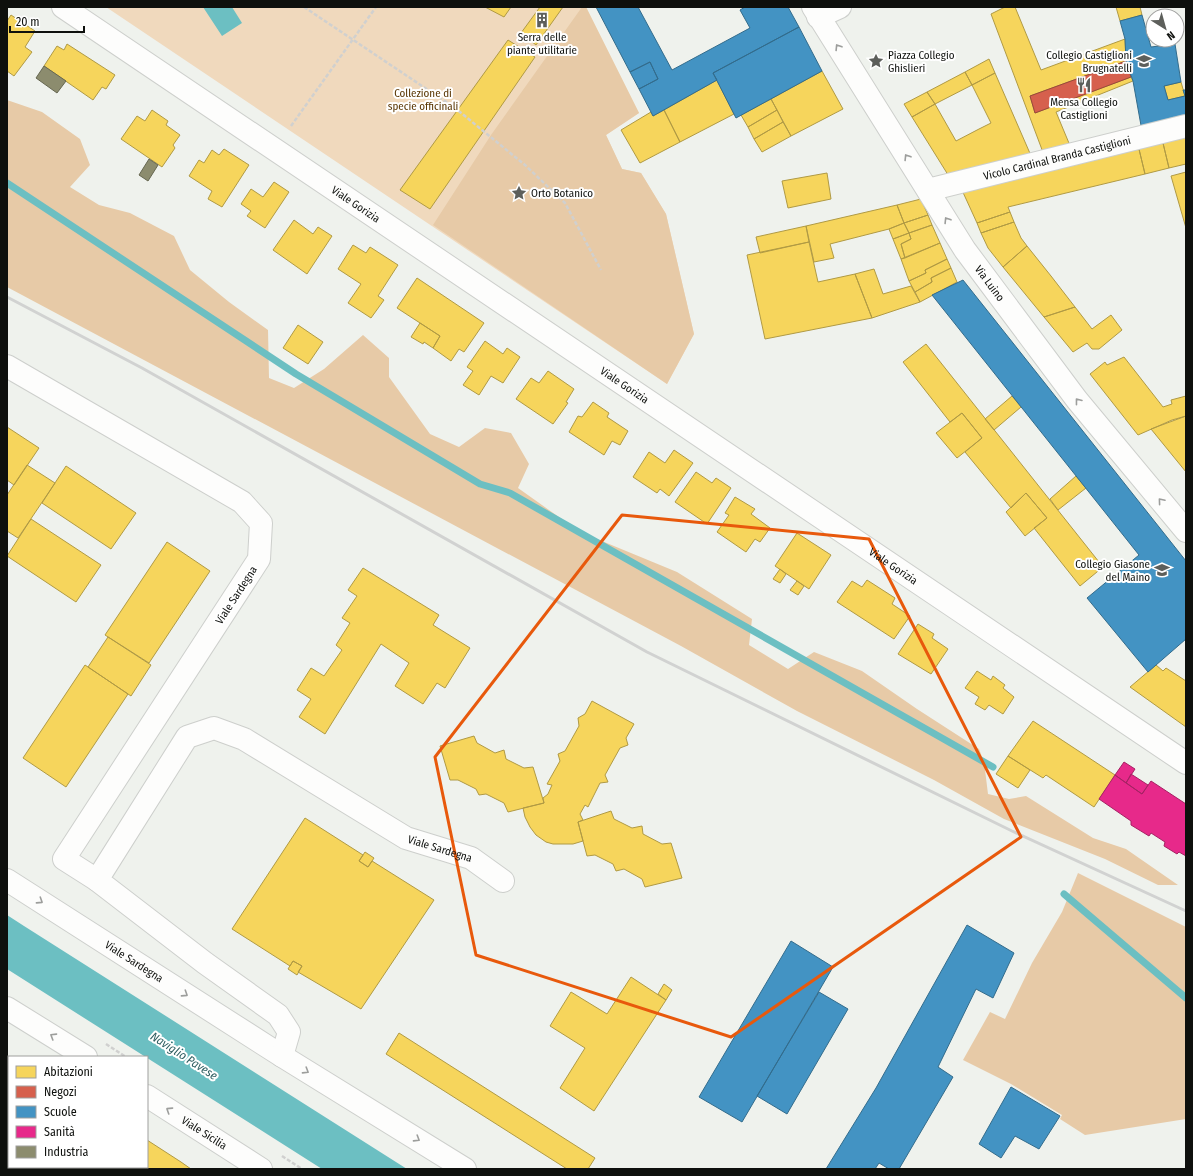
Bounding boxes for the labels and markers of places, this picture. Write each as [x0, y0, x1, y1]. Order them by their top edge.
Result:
building icon: Serra delle piante utilitarie [533, 11, 551, 29]
place label: Serra delle piante utilitarie [507, 31, 577, 57]
place label: Piazza Collegio Ghislieri [888, 49, 955, 75]
place label: Collegio Castiglioni Brugnatelli [1046, 49, 1132, 75]
place icon: Piazza Collegio Ghislieri [867, 52, 885, 70]
school or university icon: Collegio Castiglioni Brugnatelli [1135, 52, 1153, 70]
restaurant icon: Mensa Collegio Castiglioni [1075, 76, 1093, 94]
place label: Mensa Collegio Castiglioni [1050, 96, 1118, 122]
place icon: Orto Botanico [510, 184, 528, 202]
place label: Orto Botanico [531, 187, 593, 200]
place label: Collegio Giasone del Maino [1075, 558, 1150, 584]
school or university icon: Collegio Giasone del Maino [1153, 561, 1171, 579]

